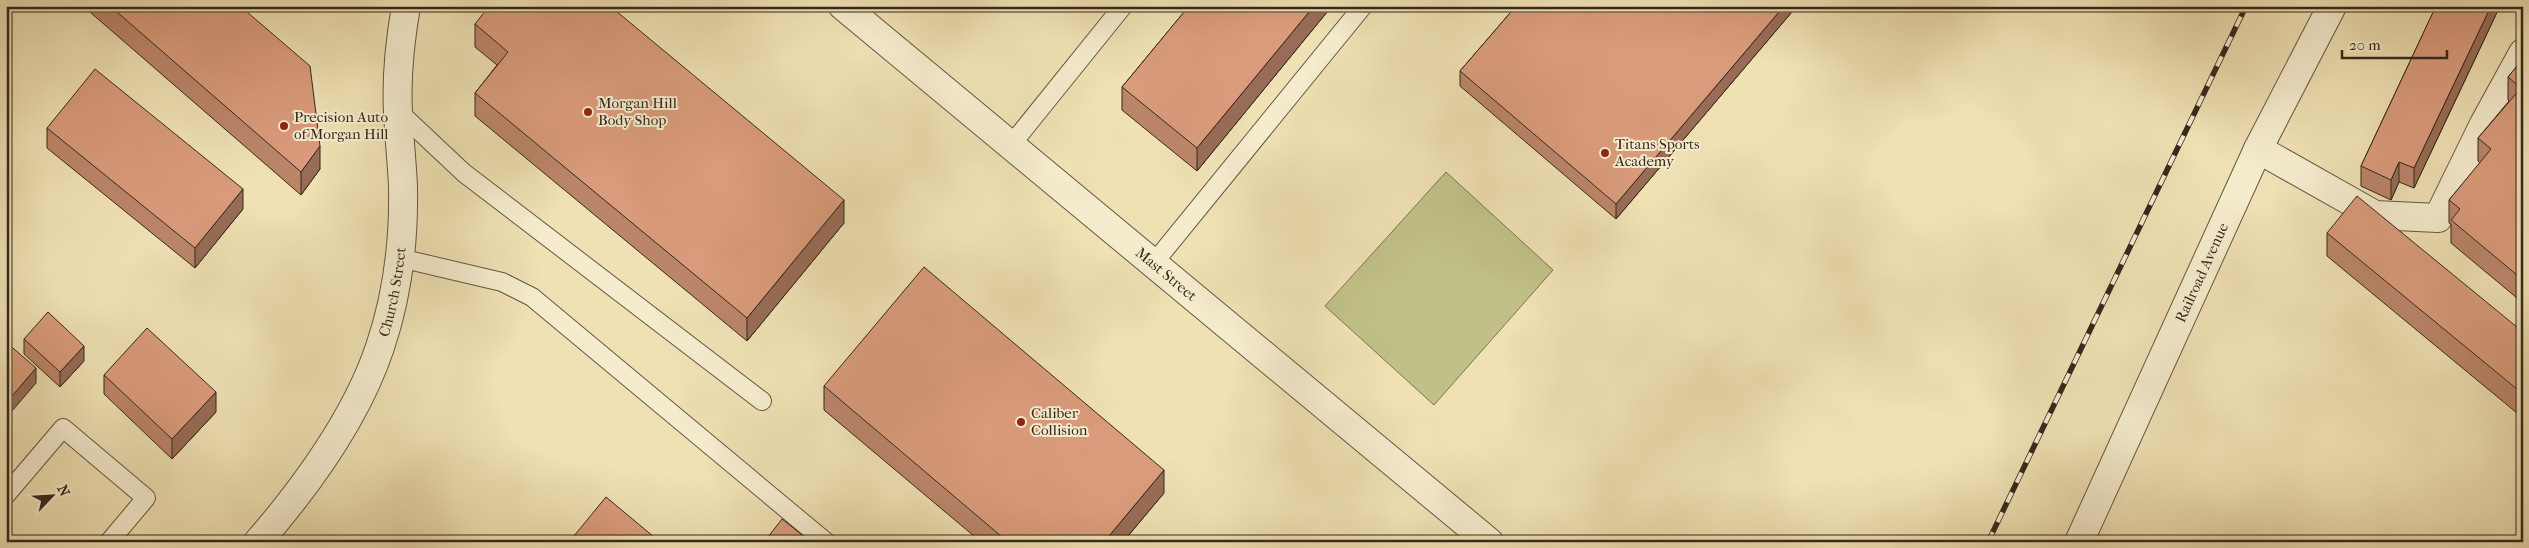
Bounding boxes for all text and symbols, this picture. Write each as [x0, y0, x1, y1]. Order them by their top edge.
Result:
scale bar [2342, 28, 2446, 60]
text: 20 m [2349, 36, 2381, 54]
place label: Morgan Hill Body Shop [598, 94, 677, 129]
marker: Morgan Hill Body Shop [582, 106, 594, 118]
place label: Precision Auto of Morgan Hill [294, 108, 389, 143]
marker: Precision Auto of Morgan Hill [278, 120, 290, 132]
place label: Titans Sports Academy [1614, 135, 1700, 170]
marker: Titans Sports Academy [1599, 147, 1611, 159]
street label: Railroad Avenue [2171, 220, 2232, 325]
street label: Mast Street [1132, 244, 1201, 305]
street label: Church Street [375, 246, 410, 339]
place label: Caliber Collision [1031, 404, 1088, 439]
marker: Caliber Collision [1015, 416, 1027, 428]
north arrow [28, 470, 78, 520]
text: N [53, 482, 73, 499]

